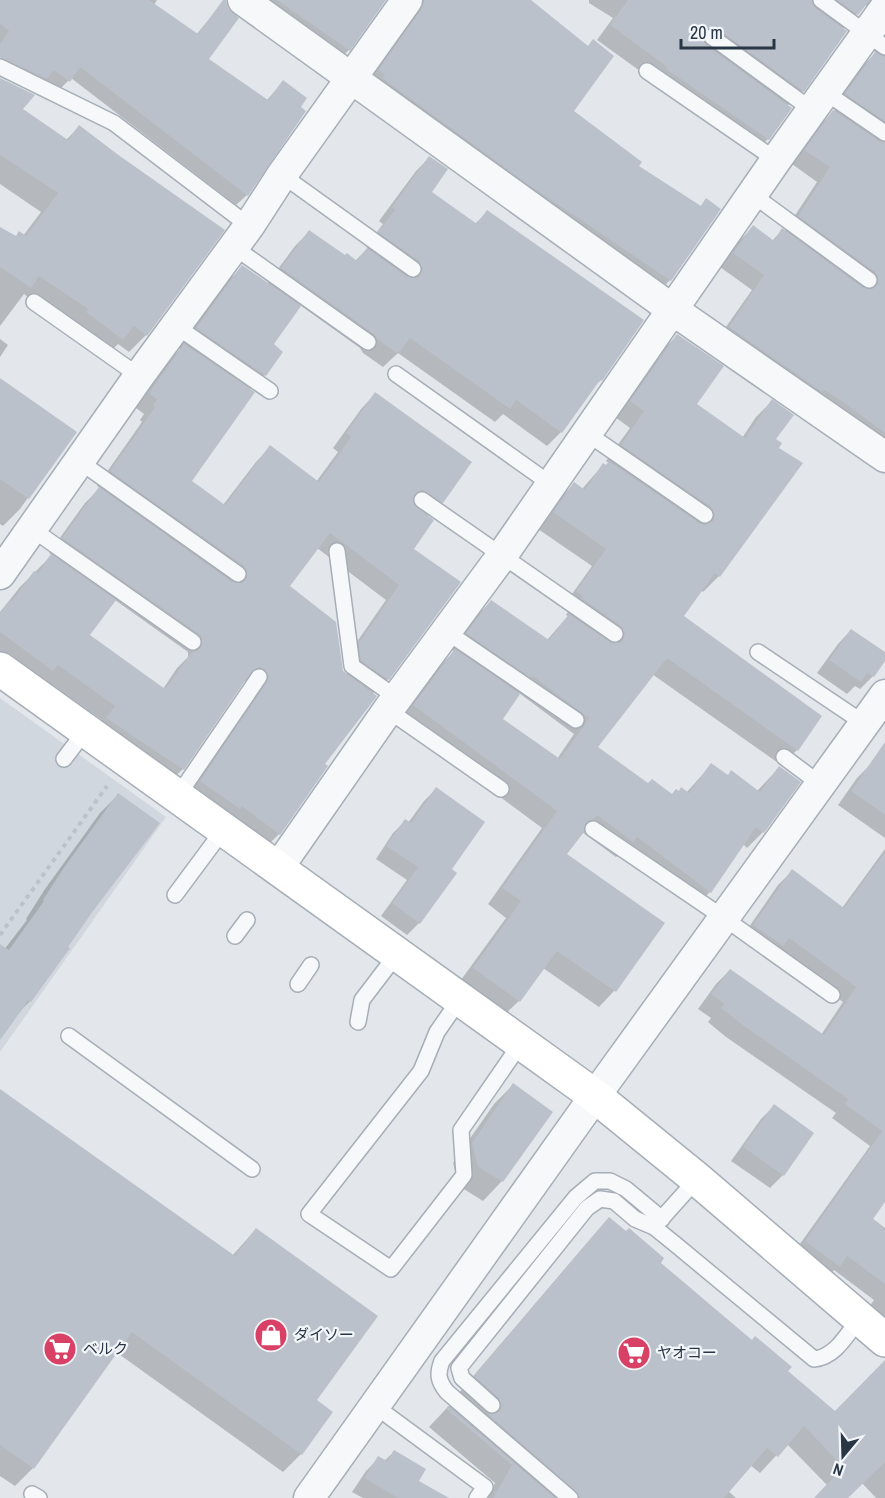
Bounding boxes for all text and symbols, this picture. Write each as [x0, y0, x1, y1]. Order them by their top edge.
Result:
scale bar [681, 12, 774, 50]
text: 20 m [690, 20, 723, 45]
shop icon: ダイソー [253, 1317, 289, 1353]
place label: ダイソー [294, 1324, 354, 1345]
supermarket icon: ベルク [42, 1331, 78, 1367]
supermarket icon: ヤオコー [616, 1335, 652, 1371]
place label: ベルク [83, 1338, 128, 1359]
place label: ヤオコー [657, 1342, 717, 1363]
north arrow [813, 1426, 873, 1486]
text: N [830, 1458, 846, 1482]

